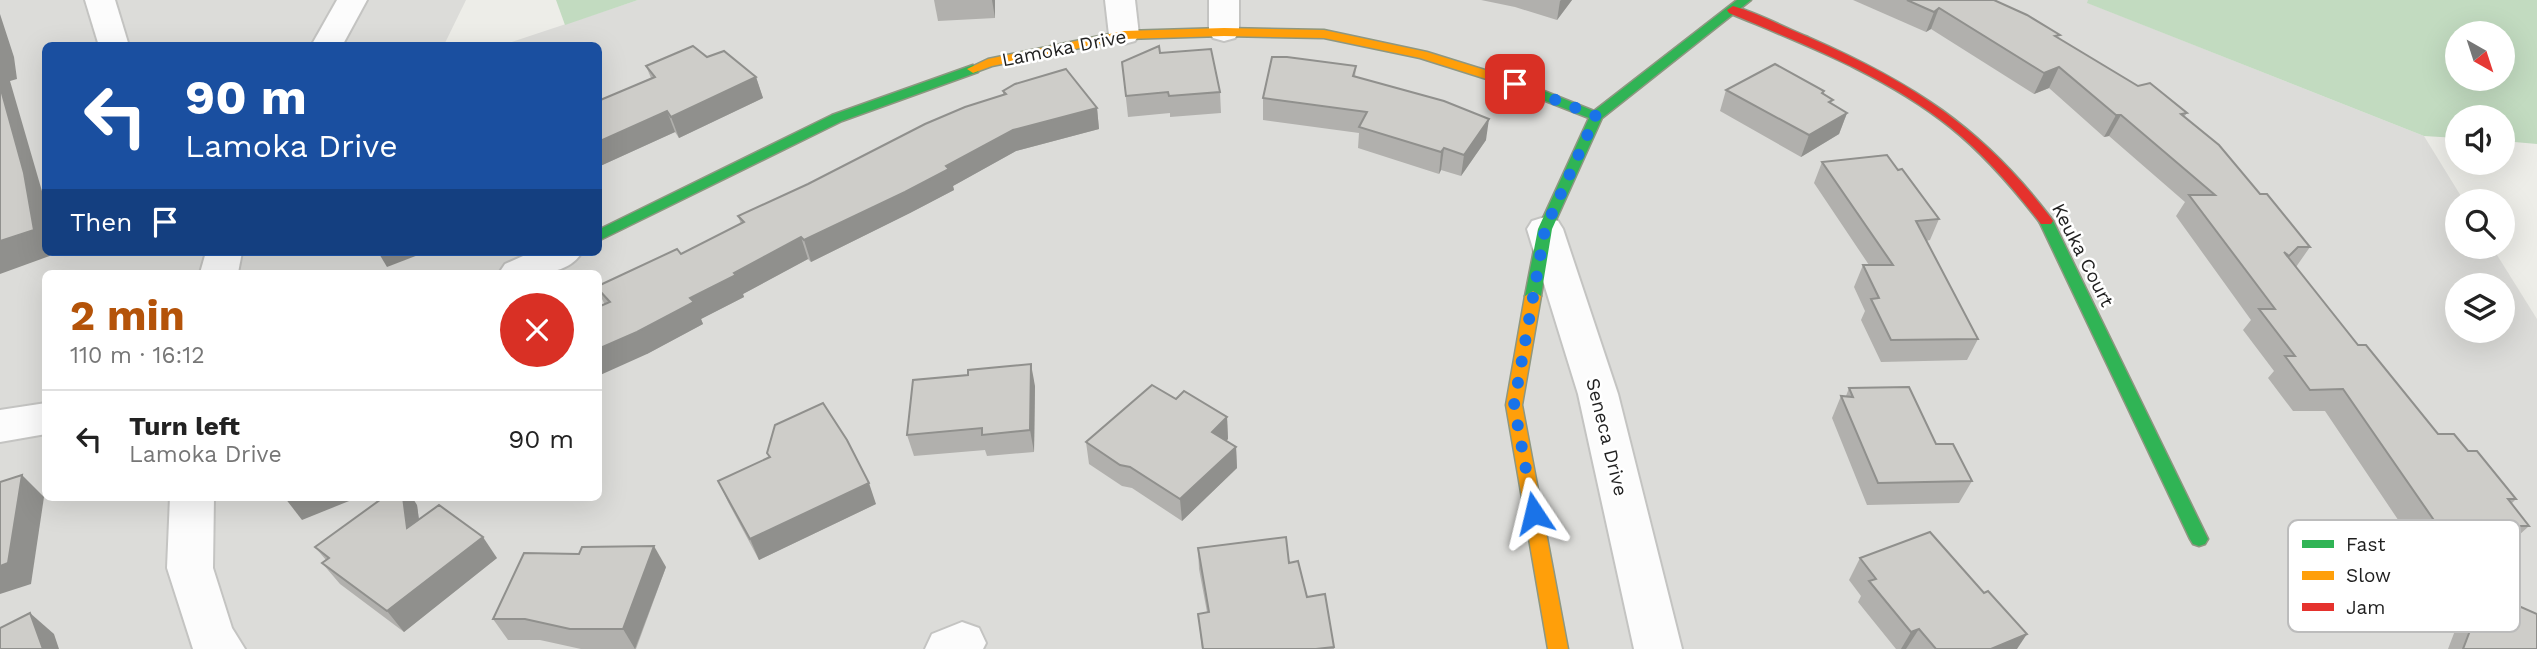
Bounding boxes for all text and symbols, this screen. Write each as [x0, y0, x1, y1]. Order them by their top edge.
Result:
north arrow [2445, 21, 2515, 91]
map controls [2445, 21, 2515, 343]
street label: Lamoka Drive [1000, 25, 1128, 71]
pin [1485, 54, 1545, 114]
icon: arrive [1496, 65, 1534, 103]
text: 90 m [185, 68, 307, 126]
icon: left [70, 70, 161, 161]
button: sound [2445, 105, 2515, 175]
text: Lamoka Drive [185, 127, 398, 165]
button: search [2445, 189, 2515, 259]
street label: Keuka Court [2047, 199, 2119, 311]
icon: arrive [146, 203, 184, 241]
text: Then [70, 207, 132, 237]
button: layers [2445, 273, 2515, 343]
text: 2 min [70, 291, 185, 340]
button: close [500, 293, 574, 367]
text: 110 m · 16:12 [70, 342, 205, 369]
street label: Seneca Drive [1581, 376, 1633, 498]
text: Turn left [129, 411, 240, 441]
icon: left [70, 420, 108, 458]
text: 90 m [508, 424, 574, 454]
text: Lamoka Drive [129, 441, 282, 468]
position arrow [1497, 476, 1571, 550]
legend [2288, 520, 2520, 632]
text: Fast [2346, 533, 2385, 556]
text: Slow [2346, 564, 2391, 587]
text: Jam [2346, 596, 2385, 619]

